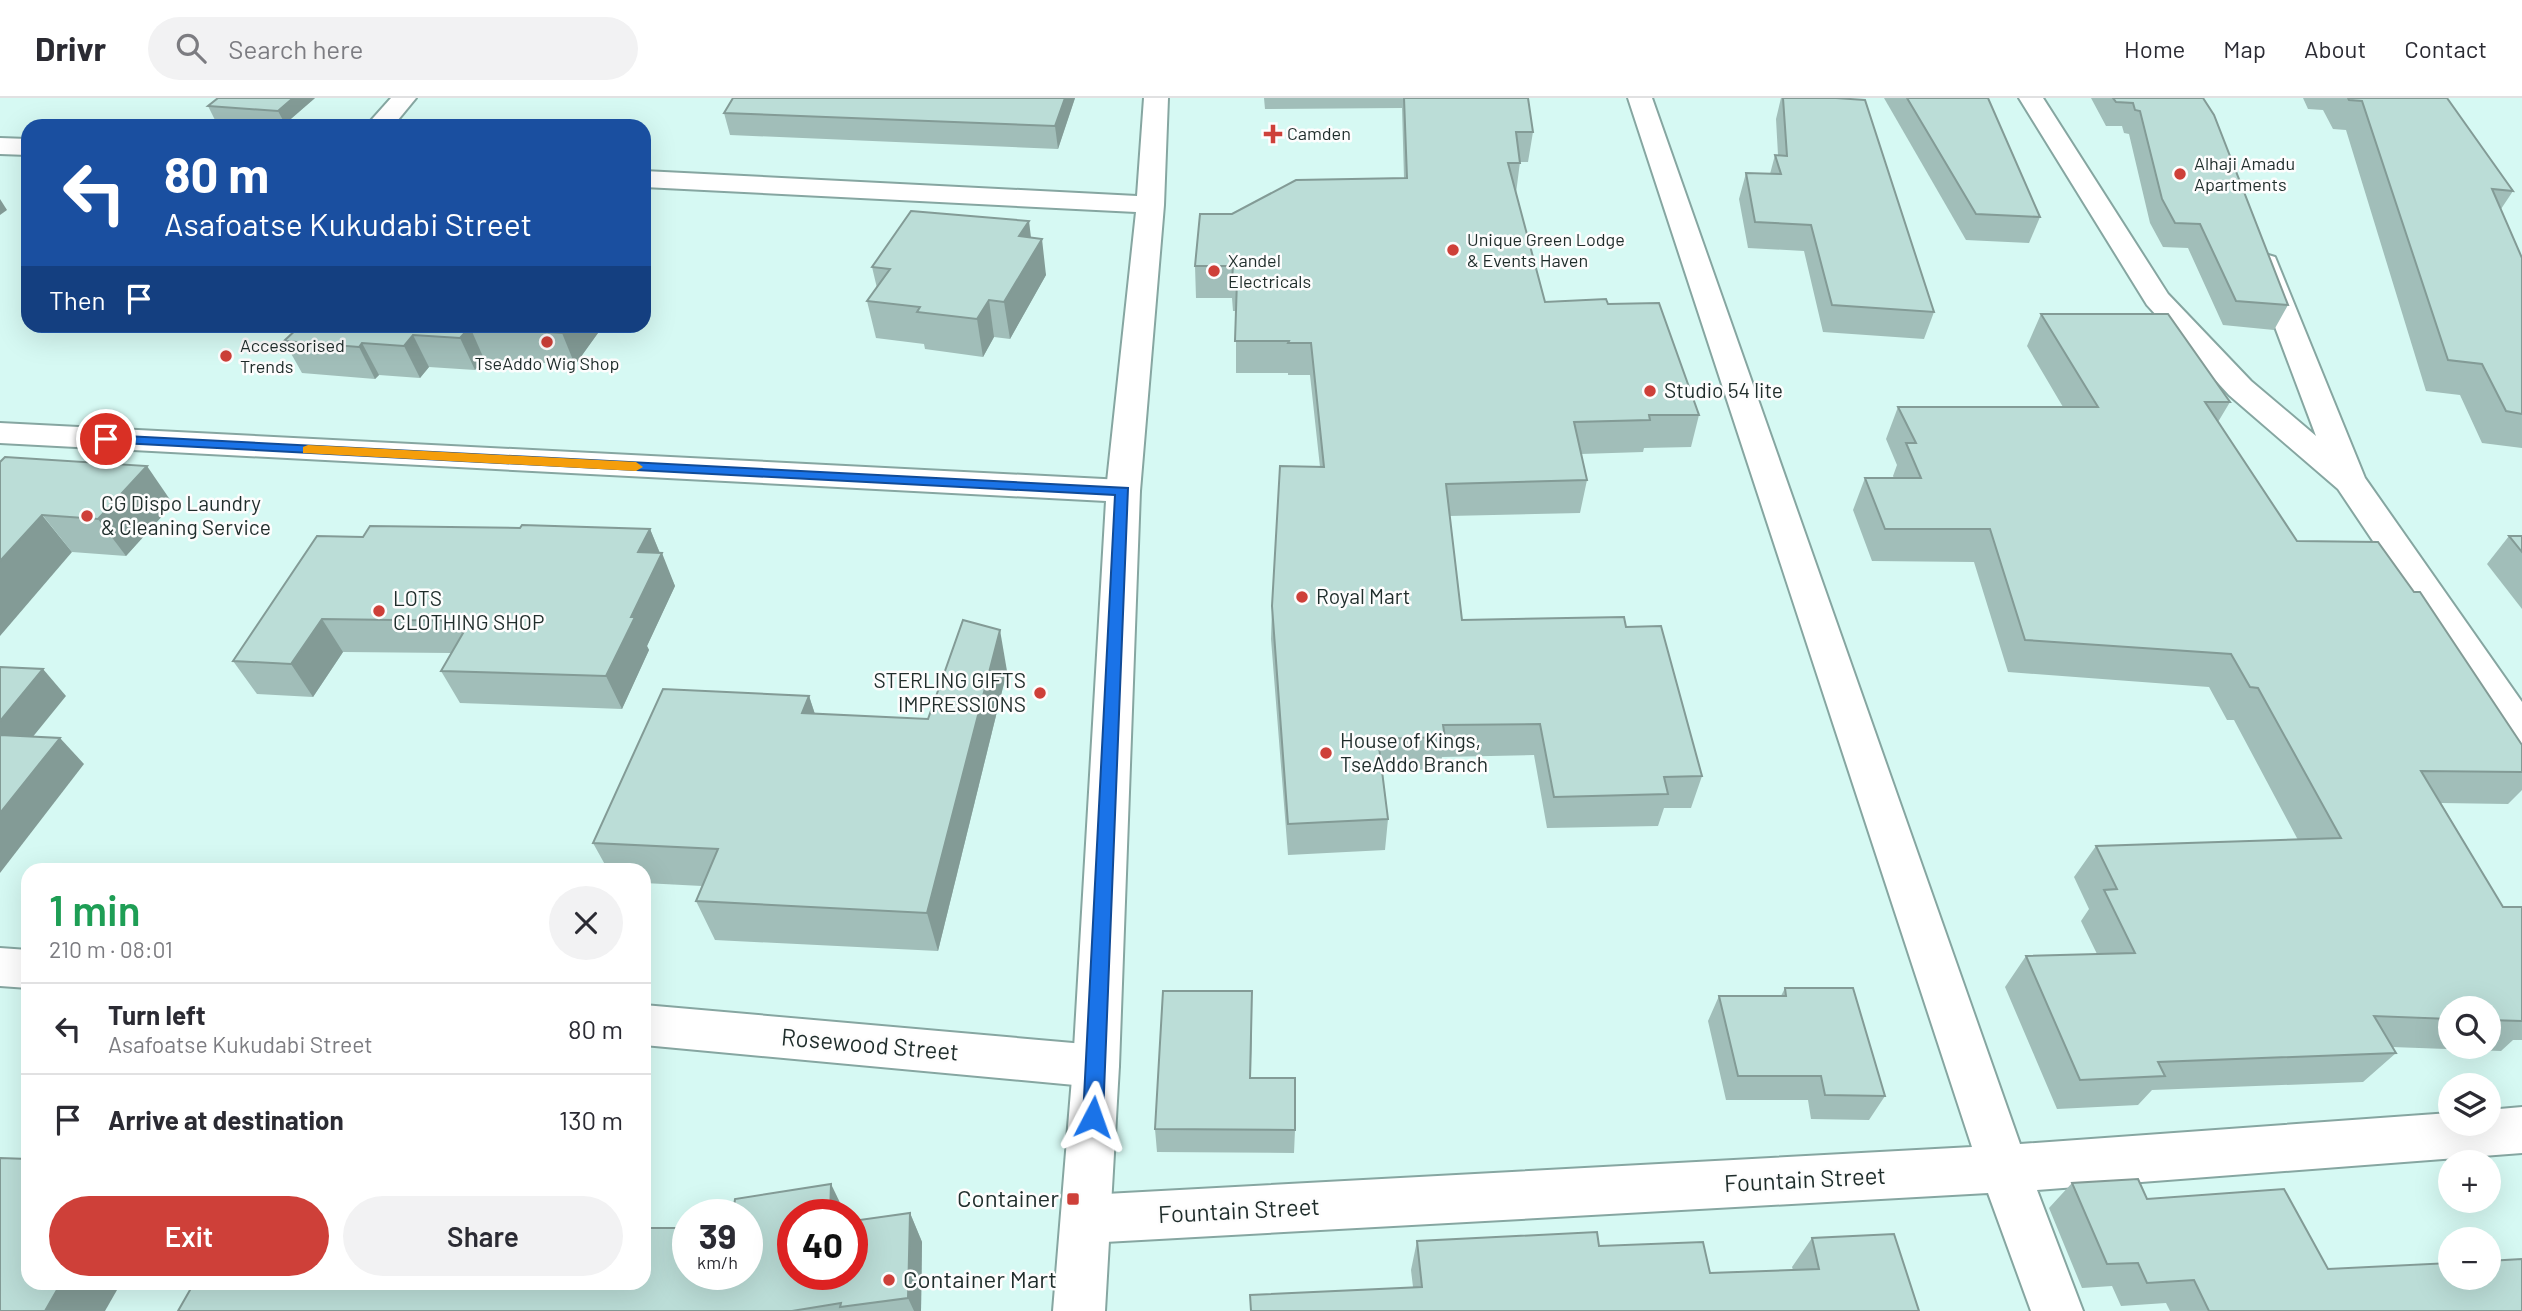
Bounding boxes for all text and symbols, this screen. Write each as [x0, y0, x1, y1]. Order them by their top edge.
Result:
search box [148, 17, 638, 80]
text: Drivr [35, 28, 106, 68]
icon: search [172, 29, 210, 67]
text: Search here [228, 33, 363, 64]
text: Home [2124, 34, 2185, 63]
text: Map [2223, 34, 2266, 63]
text: About [2304, 34, 2366, 63]
text: Contact [2404, 34, 2487, 63]
place label: Camden [1287, 122, 1351, 144]
marker: Camden [1265, 126, 1281, 142]
text: 80 m [164, 144, 269, 203]
icon: left [49, 147, 140, 238]
place label: Alhaji Amadu Apartments [2194, 152, 2295, 195]
marker: Alhaji Amadu Apartments [2172, 166, 2188, 182]
text: Asafoatse Kukudabi Street [164, 204, 532, 242]
place label: Unique Green Lodge & Events Haven [1467, 228, 1625, 271]
marker: Unique Green Lodge & Events Haven [1445, 242, 1461, 258]
place label: Xandel Electricals [1228, 249, 1311, 292]
marker: Xandel Electricals [1206, 263, 1222, 279]
icon: arrive [120, 280, 158, 318]
text: Then [49, 284, 106, 315]
place label: Accessorised Trends [240, 334, 345, 377]
marker: TseAddo Wig Shop [539, 334, 555, 350]
marker: Accessorised Trends [218, 348, 234, 364]
place label: TseAddo Wig Shop [475, 352, 619, 374]
place label: Studio 54 lite [1664, 377, 1783, 402]
marker: Studio 54 lite [1642, 383, 1658, 399]
pin [76, 409, 136, 469]
icon: arrive [87, 420, 125, 458]
place label: CG Dispo Laundry & Cleaning Service [101, 490, 271, 539]
marker: CG Dispo Laundry & Cleaning Service [79, 508, 95, 524]
place label: Royal Mart [1316, 583, 1410, 608]
place label: LOTS CLOTHING SHOP [393, 585, 544, 634]
marker: Royal Mart [1294, 589, 1310, 605]
marker: LOTS CLOTHING SHOP [371, 603, 387, 619]
place label: STERLING GIFTS IMPRESSIONS [874, 667, 1026, 716]
marker: STERLING GIFTS IMPRESSIONS [1032, 685, 1048, 701]
place label: House of Kings, TseAddo Branch [1340, 727, 1488, 776]
marker: House of Kings, TseAddo Branch [1318, 745, 1334, 761]
text: 1 min [49, 884, 141, 934]
button: close [549, 886, 623, 960]
text: 210 m · 08:01 [49, 935, 173, 963]
map controls [2438, 996, 2501, 1290]
button: search [2438, 996, 2501, 1059]
text: Turn left [108, 999, 206, 1030]
icon: left [49, 1010, 87, 1048]
text: 80 m [568, 1013, 623, 1044]
street label: Rosewood Street [780, 1021, 960, 1066]
text: Asafoatse Kukudabi Street [108, 1030, 373, 1058]
button: layers [2438, 1073, 2501, 1136]
position arrow [1056, 1080, 1130, 1154]
icon: arrive [49, 1101, 87, 1139]
text: Arrive at destination [108, 1104, 344, 1135]
text: 130 m [559, 1104, 623, 1135]
button: + [2438, 1150, 2501, 1213]
street label: Fountain Street [1723, 1160, 1887, 1197]
place label: Container [957, 1183, 1059, 1212]
marker: Container [1065, 1191, 1081, 1207]
street label: Fountain Street [1157, 1191, 1321, 1228]
button: Exit [49, 1196, 329, 1276]
button: Share [343, 1196, 623, 1276]
speed limit sign: 40 [777, 1199, 868, 1290]
text: 39 [699, 1214, 736, 1256]
button: − [2438, 1227, 2501, 1290]
text: km/h [697, 1251, 738, 1273]
place label: Container Mart [903, 1264, 1057, 1293]
marker: Container Mart [881, 1272, 897, 1288]

